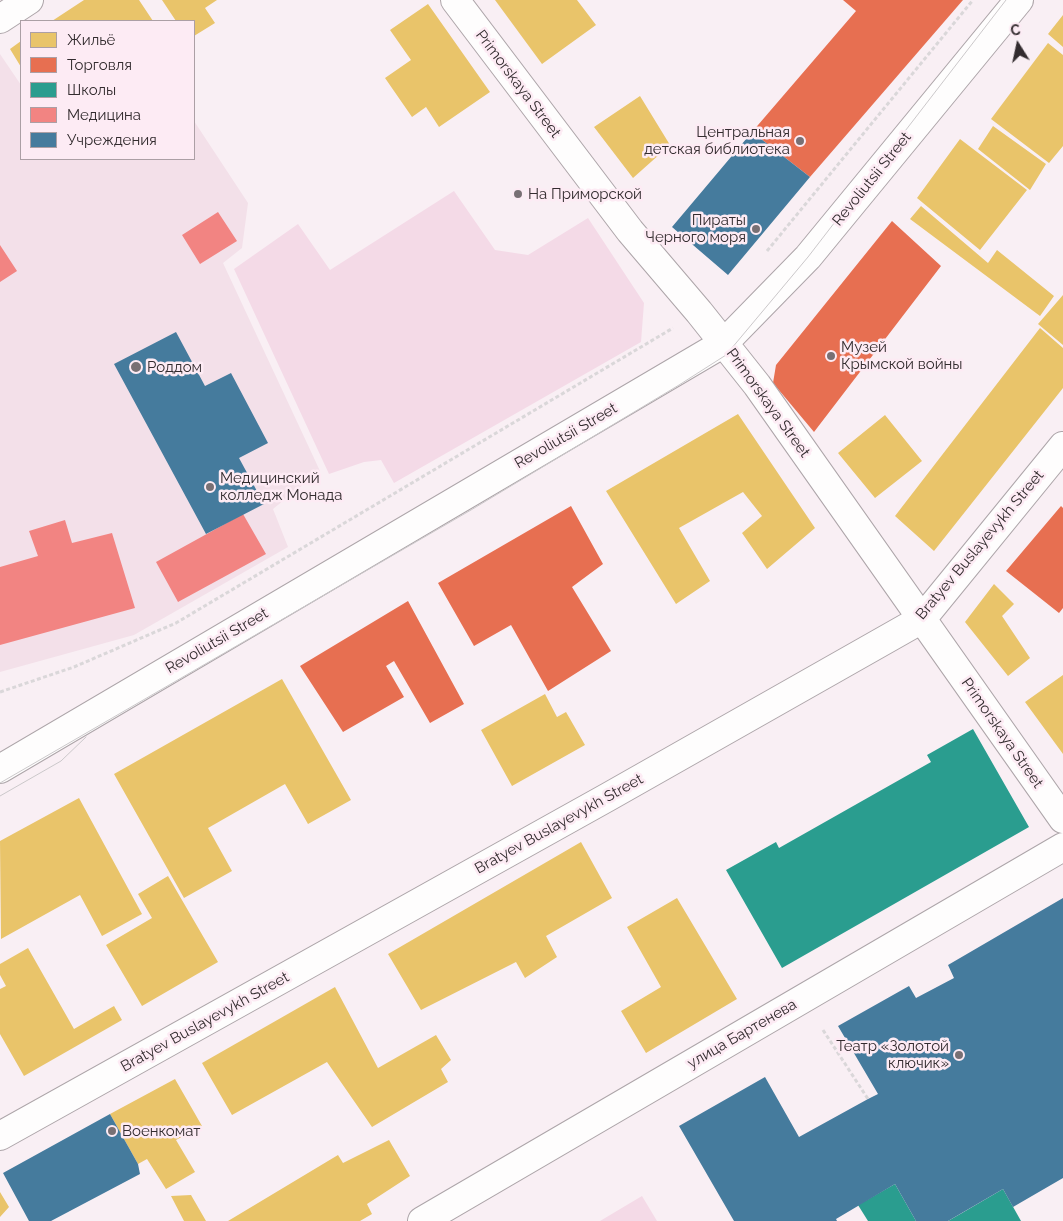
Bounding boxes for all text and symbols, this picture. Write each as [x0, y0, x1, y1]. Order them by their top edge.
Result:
legend [20, 20, 195, 160]
north arrow [993, 20, 1043, 70]
text: С [1009, 22, 1022, 39]
street label: Primorskaya Street [472, 26, 564, 142]
text: Жильё [67, 31, 115, 49]
text: Торговля [67, 56, 132, 74]
text: Школы [67, 81, 116, 99]
text: Медицина [67, 106, 141, 124]
place label: Центральная детская библиотека [644, 123, 790, 158]
street label: Revoliutsii Street [829, 129, 915, 229]
text: Учреждения [67, 131, 157, 149]
marker: Центральная детская библиотека [794, 135, 806, 147]
place label: На Приморской [528, 185, 642, 203]
marker: На Приморской [512, 188, 524, 200]
place label: Пираты Черного моря [645, 211, 746, 246]
marker: Пираты Черного моря [750, 223, 762, 235]
place label: Музей Крымской войны [841, 338, 963, 373]
street label: Primorskaya Street [722, 345, 814, 461]
marker: Музей Крымской войны [825, 350, 837, 362]
place label: Роддом [147, 358, 202, 376]
marker: Роддом [129, 360, 143, 374]
street label: Revoliutsii Street [512, 399, 620, 473]
street label: Bratyev Buslayevykh Street [912, 467, 1048, 623]
place label: Медицинский колледж Монада [220, 469, 342, 504]
marker: Медицинский колледж Монада [204, 481, 216, 493]
street label: Revoliutsii Street [163, 604, 271, 678]
street label: Primorskaya Street [957, 674, 1047, 792]
street label: Bratyev Buslayevykh Street [472, 770, 646, 878]
street label: Bratyev Buslayevykh Street [118, 968, 292, 1076]
street label: улица Бартенева [684, 995, 800, 1073]
place label: Театр «Золотой ключик» [836, 1037, 949, 1072]
marker: Театр «Золотой ключик» [953, 1049, 965, 1061]
place label: Военкомат [122, 1122, 201, 1140]
marker: Военкомат [106, 1125, 118, 1137]

